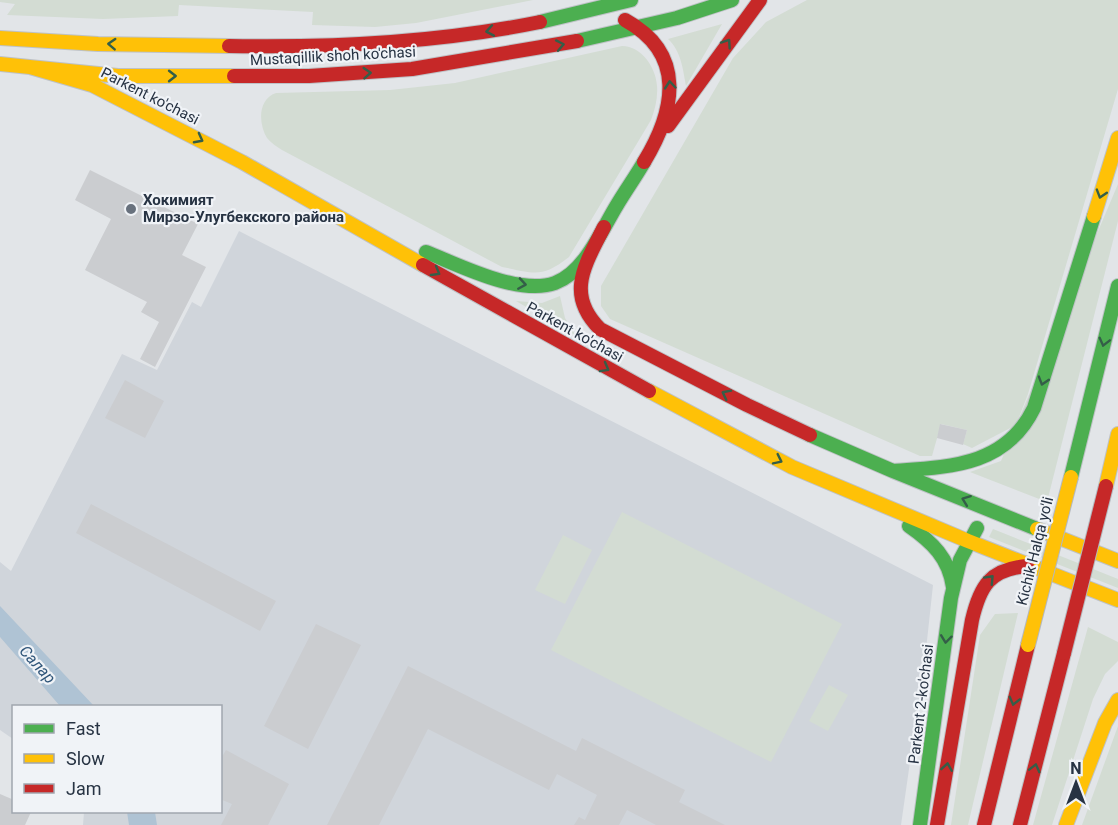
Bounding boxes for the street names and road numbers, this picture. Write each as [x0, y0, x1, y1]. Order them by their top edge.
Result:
street label: Mustaqillik shoh ko'chasi [250, 43, 416, 69]
street label: Parkent ko'chasi [98, 63, 202, 129]
street label: Parkent ko'chasi [523, 298, 627, 366]
street label: Kichik Halqa yo'li [1013, 495, 1057, 607]
street label: Parkent 2-ko'chasi [905, 643, 937, 765]

